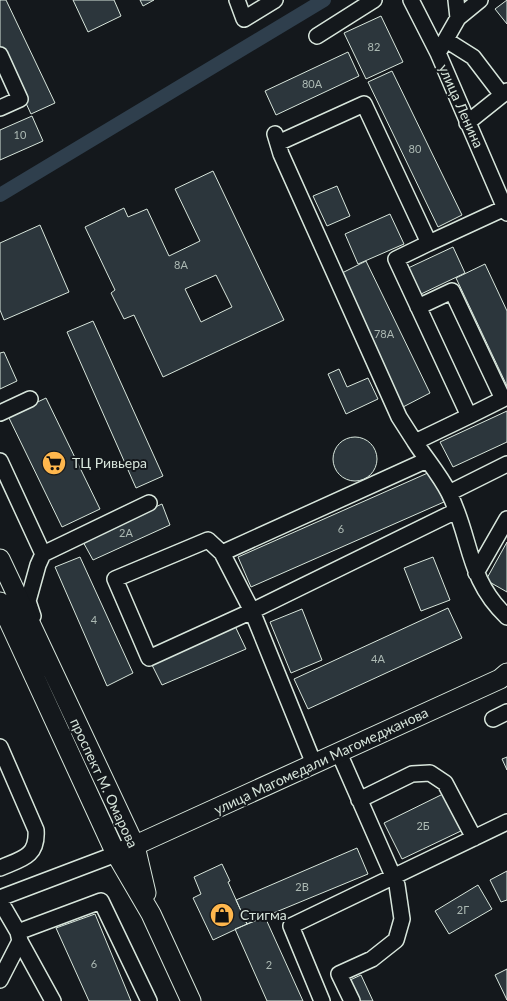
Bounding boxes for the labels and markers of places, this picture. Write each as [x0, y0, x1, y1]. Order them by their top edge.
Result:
supermarket icon: ТЦ Ривьера [41, 450, 67, 476]
place label: ТЦ Ривьера [72, 454, 147, 471]
shop icon: Стигма [209, 902, 235, 928]
place label: Стигма [240, 906, 287, 923]

